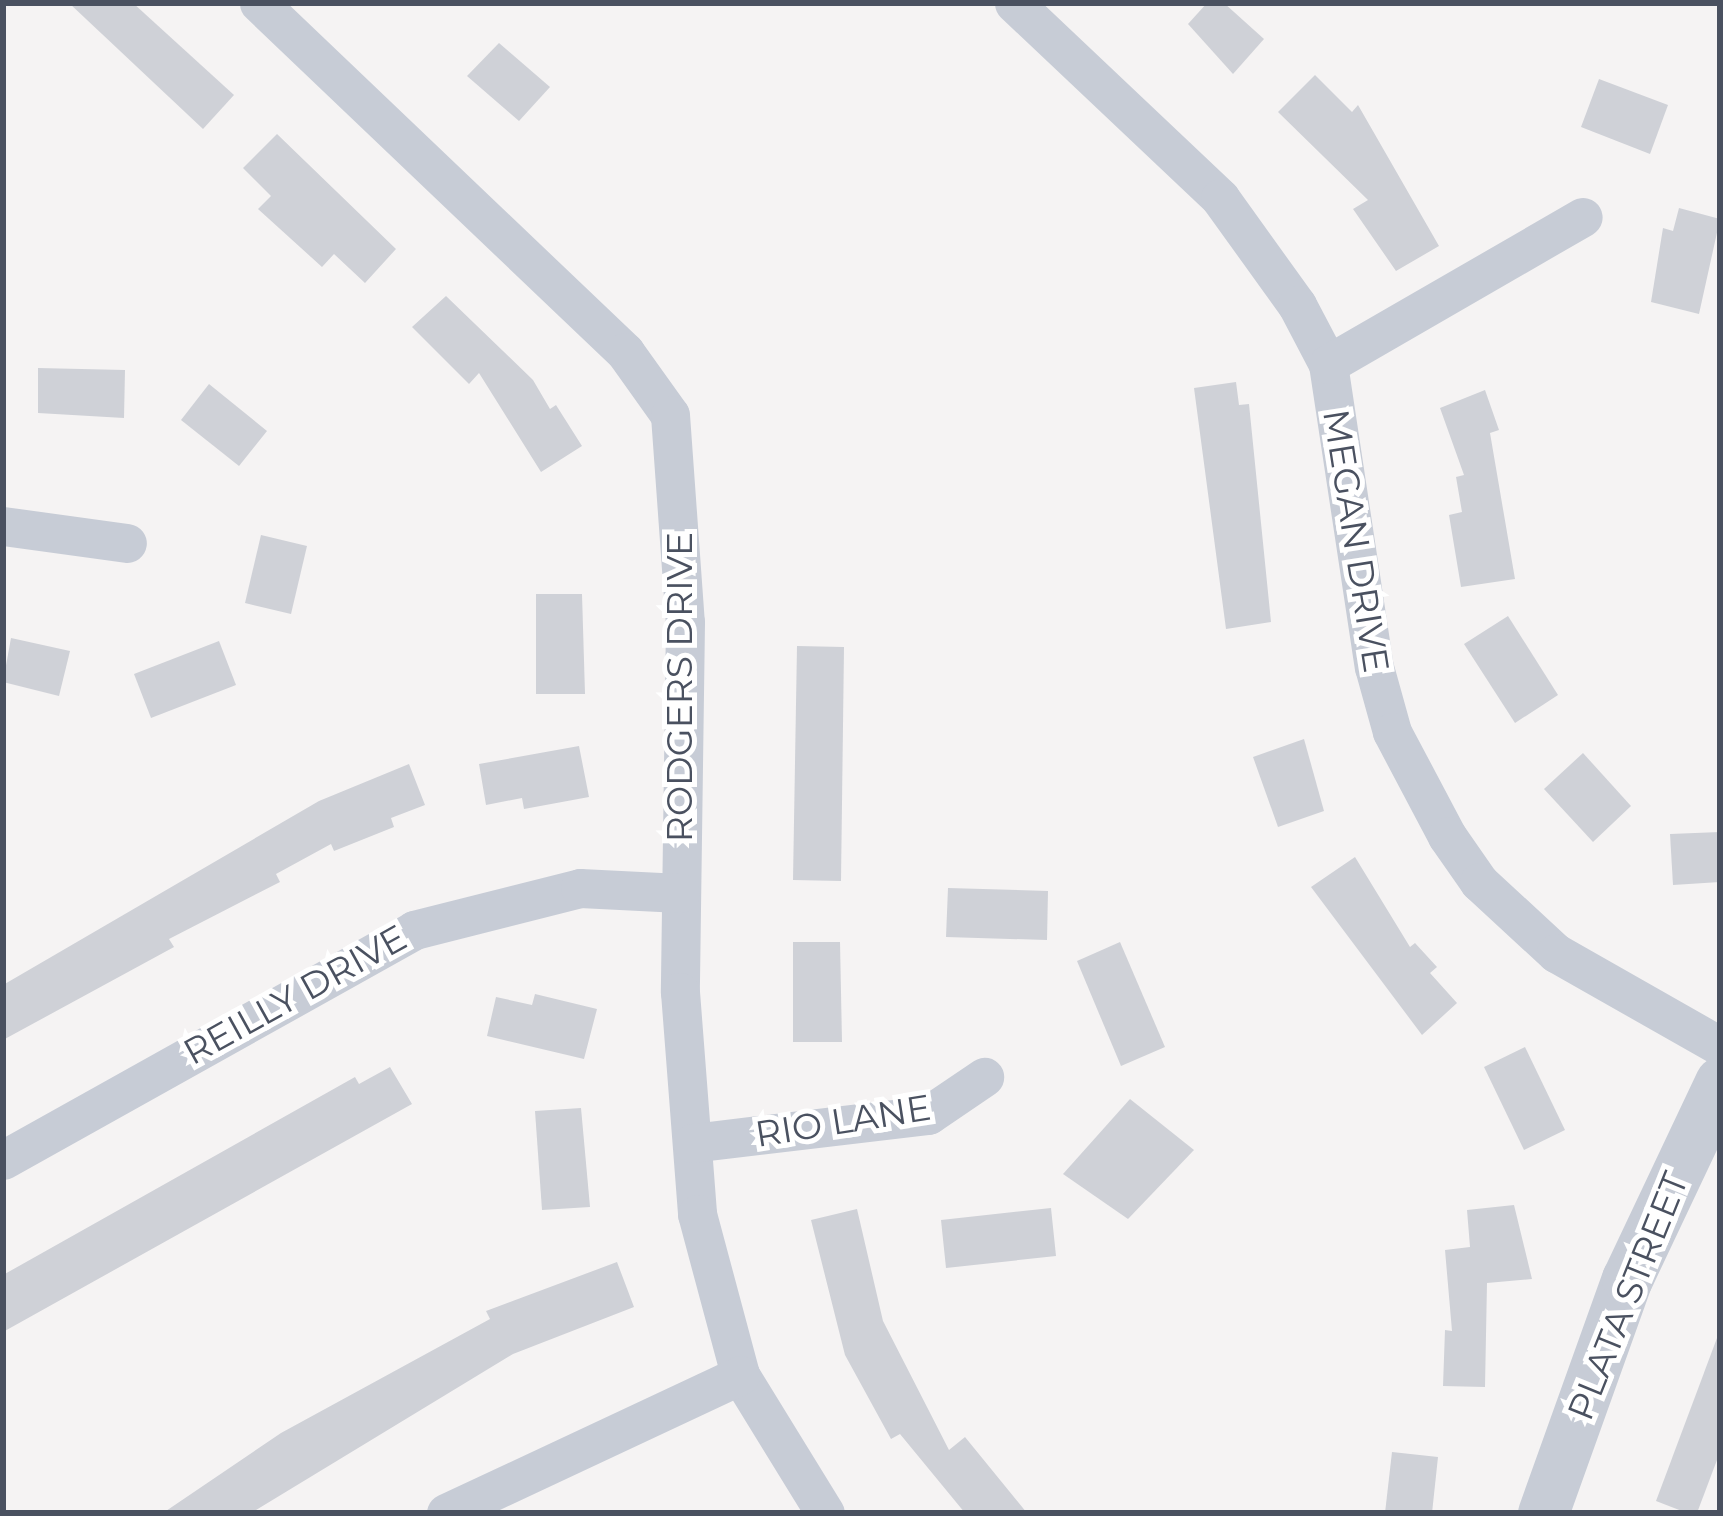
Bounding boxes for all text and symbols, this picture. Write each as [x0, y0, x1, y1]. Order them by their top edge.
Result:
street label: MEGAN DRIVE [1314, 407, 1398, 675]
street label: RODGERS DRIVE [658, 532, 702, 842]
street label: REILLY DRIVE [176, 916, 414, 1074]
street label: RIO LANE [752, 1086, 934, 1156]
street label: PLATA STREET [1559, 1166, 1697, 1426]

